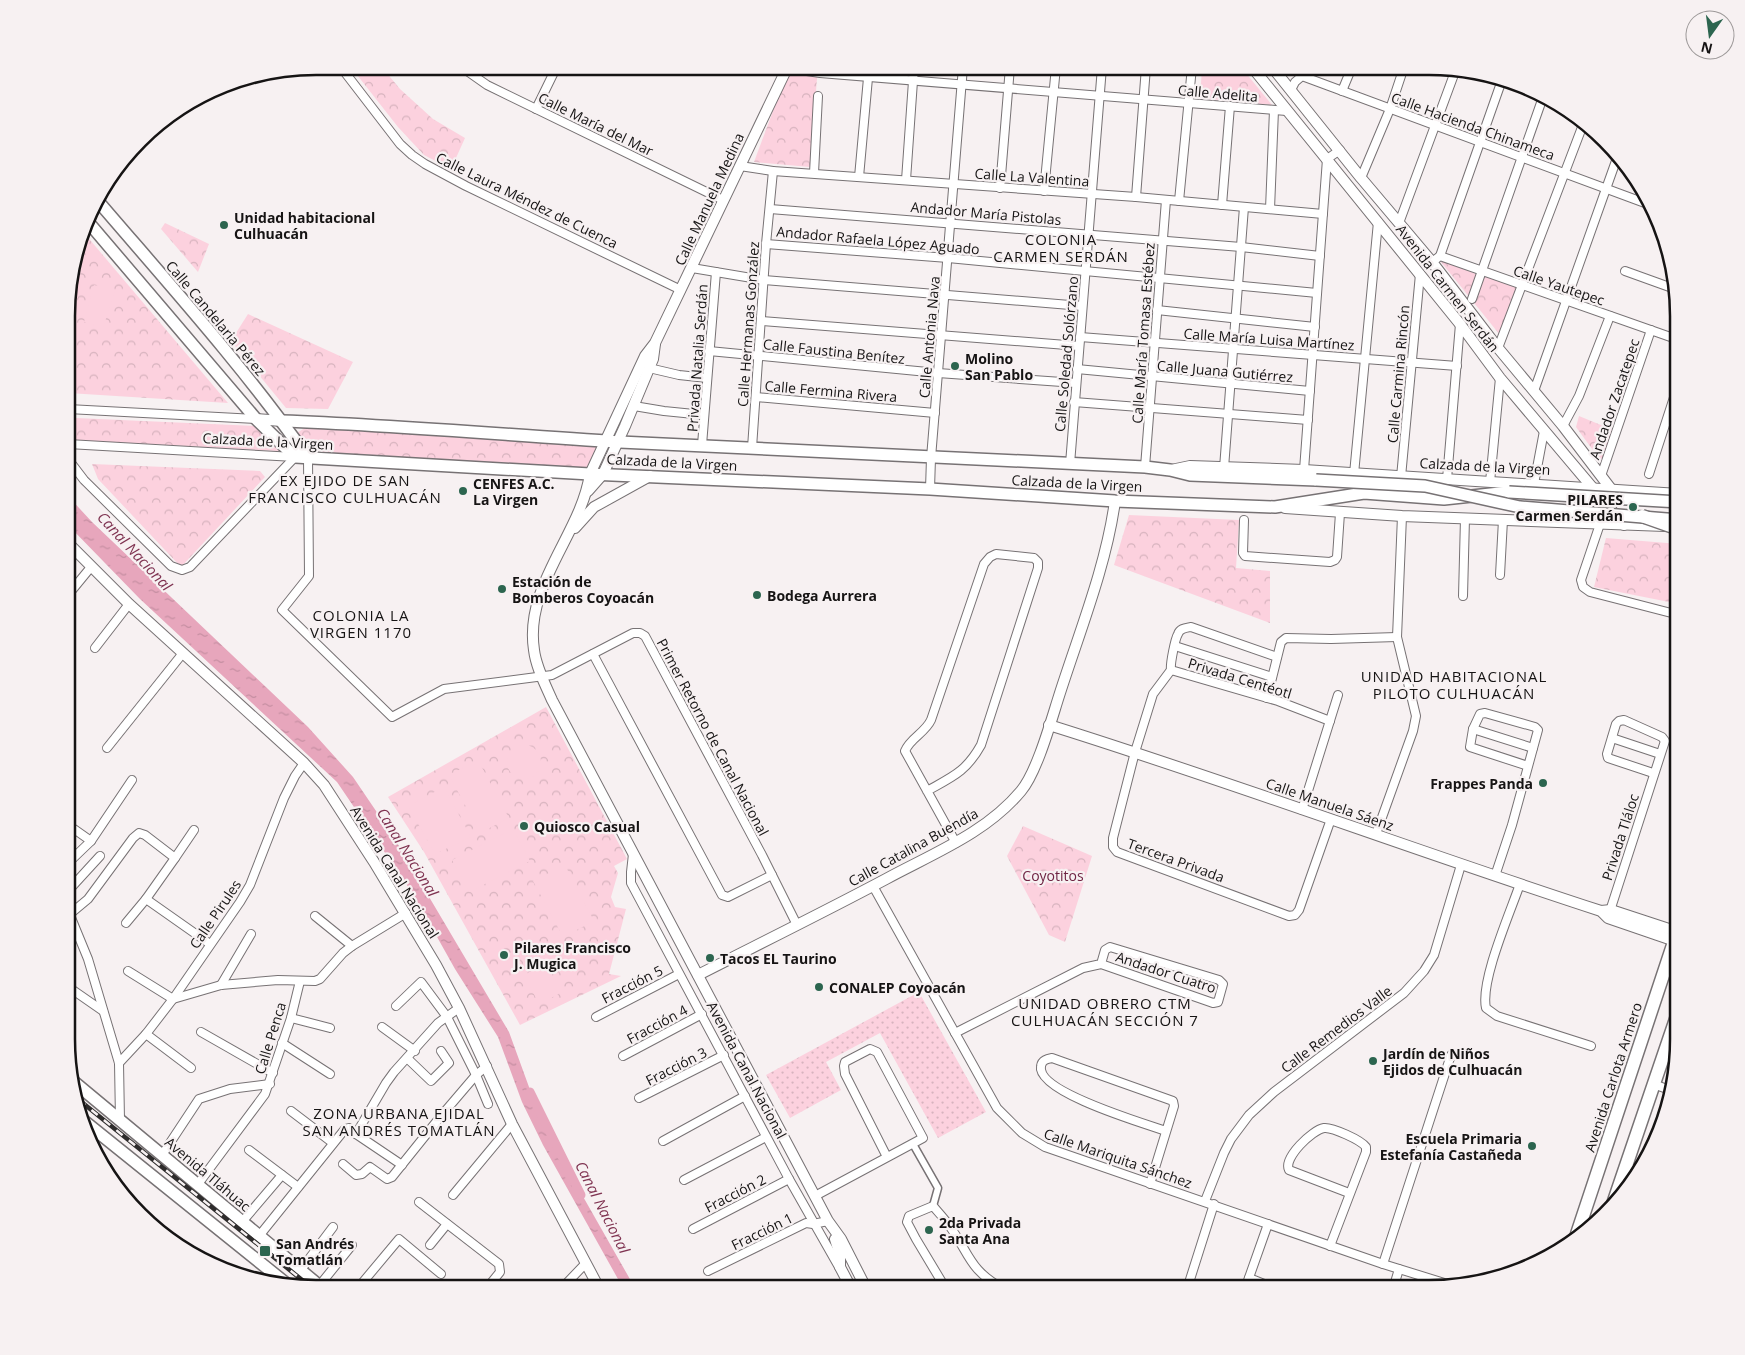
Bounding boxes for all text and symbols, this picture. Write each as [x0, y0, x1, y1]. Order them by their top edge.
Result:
north arrow [1685, 10, 1735, 60]
text: N [1699, 38, 1715, 59]
street label: Calle Adelita [1177, 80, 1259, 106]
street label: Calle María del Mar [535, 88, 657, 160]
street label: Calle Hacienda Chinameca [1389, 88, 1557, 164]
street label: Calle Manuela Medina [670, 130, 748, 268]
street label: Calle Laura Méndez de Cuenca [433, 148, 621, 252]
street label: Calle La Valentina [974, 164, 1090, 190]
street label: Andador María Pistolas [910, 197, 1062, 229]
place label: Unidad habitacional Culhuacán [234, 208, 375, 243]
marker: Unidad habitacional Culhuacán [218, 219, 230, 231]
street label: Avenida Carmen Serdán [1392, 220, 1504, 356]
street label: Andador Rafaela López Aguado [776, 222, 980, 258]
district label: COLONIA CARMEN SERDÁN [993, 229, 1129, 266]
street label: Calle Hermanas González [733, 240, 763, 407]
street label: Calle María Tomasa Estébez [1127, 241, 1159, 424]
street label: Calle Candelaria Pérez [162, 256, 270, 380]
street label: Calle Yautepec [1511, 260, 1607, 310]
street label: Calle Antonia Nava [914, 275, 944, 399]
street label: Calle Soledad Solórzano [1050, 275, 1082, 433]
street label: Privada Natalia Serdán [682, 283, 712, 433]
street label: Calle Carmina Rincón [1383, 304, 1413, 444]
street label: Calle María Luisa Martínez [1183, 324, 1356, 354]
street label: Calle Faustina Benítez [762, 334, 906, 368]
street label: Andador Zacatepec [1584, 336, 1644, 462]
place label: Molino San Pablo [965, 349, 1033, 384]
street label: Calle Juana Gutiérrez [1156, 356, 1294, 386]
marker: Molino San Pablo [949, 360, 961, 372]
street label: Calle Fermina Rivera [764, 376, 898, 406]
street label: Calzada de la Virgen [202, 428, 334, 454]
street label: Calzada de la Virgen [606, 449, 738, 475]
street label: Calzada de la Virgen [1419, 453, 1551, 479]
district label: EX EJIDO DE SAN FRANCISCO CULHUACÁN [248, 470, 442, 507]
street label: Calzada de la Virgen [1011, 470, 1143, 496]
place label: CENFES A.C. La Virgen [473, 474, 555, 509]
marker: CENFES A.C. La Virgen [457, 485, 469, 497]
place label: PILARES Carmen Serdán [1516, 490, 1623, 525]
marker: PILARES Carmen Serdán [1627, 501, 1639, 513]
water label: Canal Nacional [93, 507, 178, 596]
place label: Estación de Bomberos Coyoacán [512, 572, 654, 607]
marker: Estación de Bomberos Coyoacán [496, 583, 508, 595]
place label: Bodega Aurrera [767, 586, 877, 605]
marker: Bodega Aurrera [751, 589, 763, 601]
district label: COLONIA LA VIRGEN 1170 [310, 605, 412, 642]
street label: Primer Retorno de Canal Nacional [653, 635, 773, 839]
street label: Privada Centéotl [1186, 653, 1294, 703]
district label: UNIDAD HABITACIONAL PILOTO CULHUACÁN [1361, 666, 1547, 703]
street label: Calle Manuela Sáenz [1264, 773, 1397, 835]
place label: Frappes Panda [1430, 774, 1533, 793]
marker: Frappes Panda [1537, 777, 1549, 789]
street label: Privada Tláloc [1597, 791, 1643, 883]
street label: Avenida Canal Nacional [346, 802, 444, 942]
street label: Calle Catalina Buendía [845, 803, 981, 891]
water label: Canal Nacional [373, 804, 444, 901]
place label: Quiosco Casual [534, 817, 640, 836]
marker: Quiosco Casual [518, 820, 530, 832]
street label: Tercera Privada [1125, 834, 1227, 886]
park label: Coyotitos [1022, 866, 1084, 885]
street label: Calle Pirules [185, 875, 245, 952]
place label: Pilares Francisco J. Mugica [512, 938, 631, 973]
street label: Andador Cuatro [1113, 947, 1219, 997]
marker: Pilares Francisco J. Mugica [498, 949, 510, 961]
place label: Tacos EL Taurino [720, 949, 837, 968]
marker: Tacos EL Taurino [704, 952, 716, 964]
street label: Fracción 5 [598, 960, 666, 1008]
place label: CONALEP Coyoacán [829, 978, 966, 997]
marker: CONALEP Coyoacán [813, 981, 825, 993]
street label: Calle Remedios Valle [1277, 981, 1395, 1077]
district label: UNIDAD OBRERO CTM CULHUACÁN SECCIÓN 7 [1011, 993, 1199, 1030]
street label: Avenida Canal Nacional [703, 998, 791, 1142]
street label: Calle Penca [250, 1000, 290, 1076]
street label: Fracción 4 [623, 1000, 691, 1048]
street label: Avenida Carlota Armero [1580, 1000, 1646, 1154]
street label: Fracción 3 [642, 1042, 710, 1090]
place label: Jardín de Niños Ejidos de Culhuacán [1381, 1044, 1522, 1079]
marker: Jardín de Niños Ejidos de Culhuacán [1367, 1055, 1379, 1067]
district label: ZONA URBANA EJIDAL SAN ANDRÉS TOMATLÁN [302, 1103, 496, 1140]
street label: Calle Mariquita Sánchez [1041, 1124, 1195, 1192]
place label: Escuela Primaria Estefanía Castañeda [1380, 1129, 1522, 1164]
street label: Avenida Tláhuac [161, 1132, 255, 1216]
marker: Escuela Primaria Estefanía Castañeda [1526, 1140, 1538, 1152]
water label: Canal Nacional [571, 1157, 635, 1258]
street label: Fracción 2 [701, 1169, 769, 1217]
street label: Fracción 1 [728, 1208, 796, 1254]
place label: 2da Privada Santa Ana [939, 1213, 1021, 1248]
marker: 2da Privada Santa Ana [923, 1224, 935, 1236]
place label: San Andrés Tomatlán [276, 1234, 354, 1269]
marker: San Andrés Tomatlán [258, 1244, 272, 1258]

